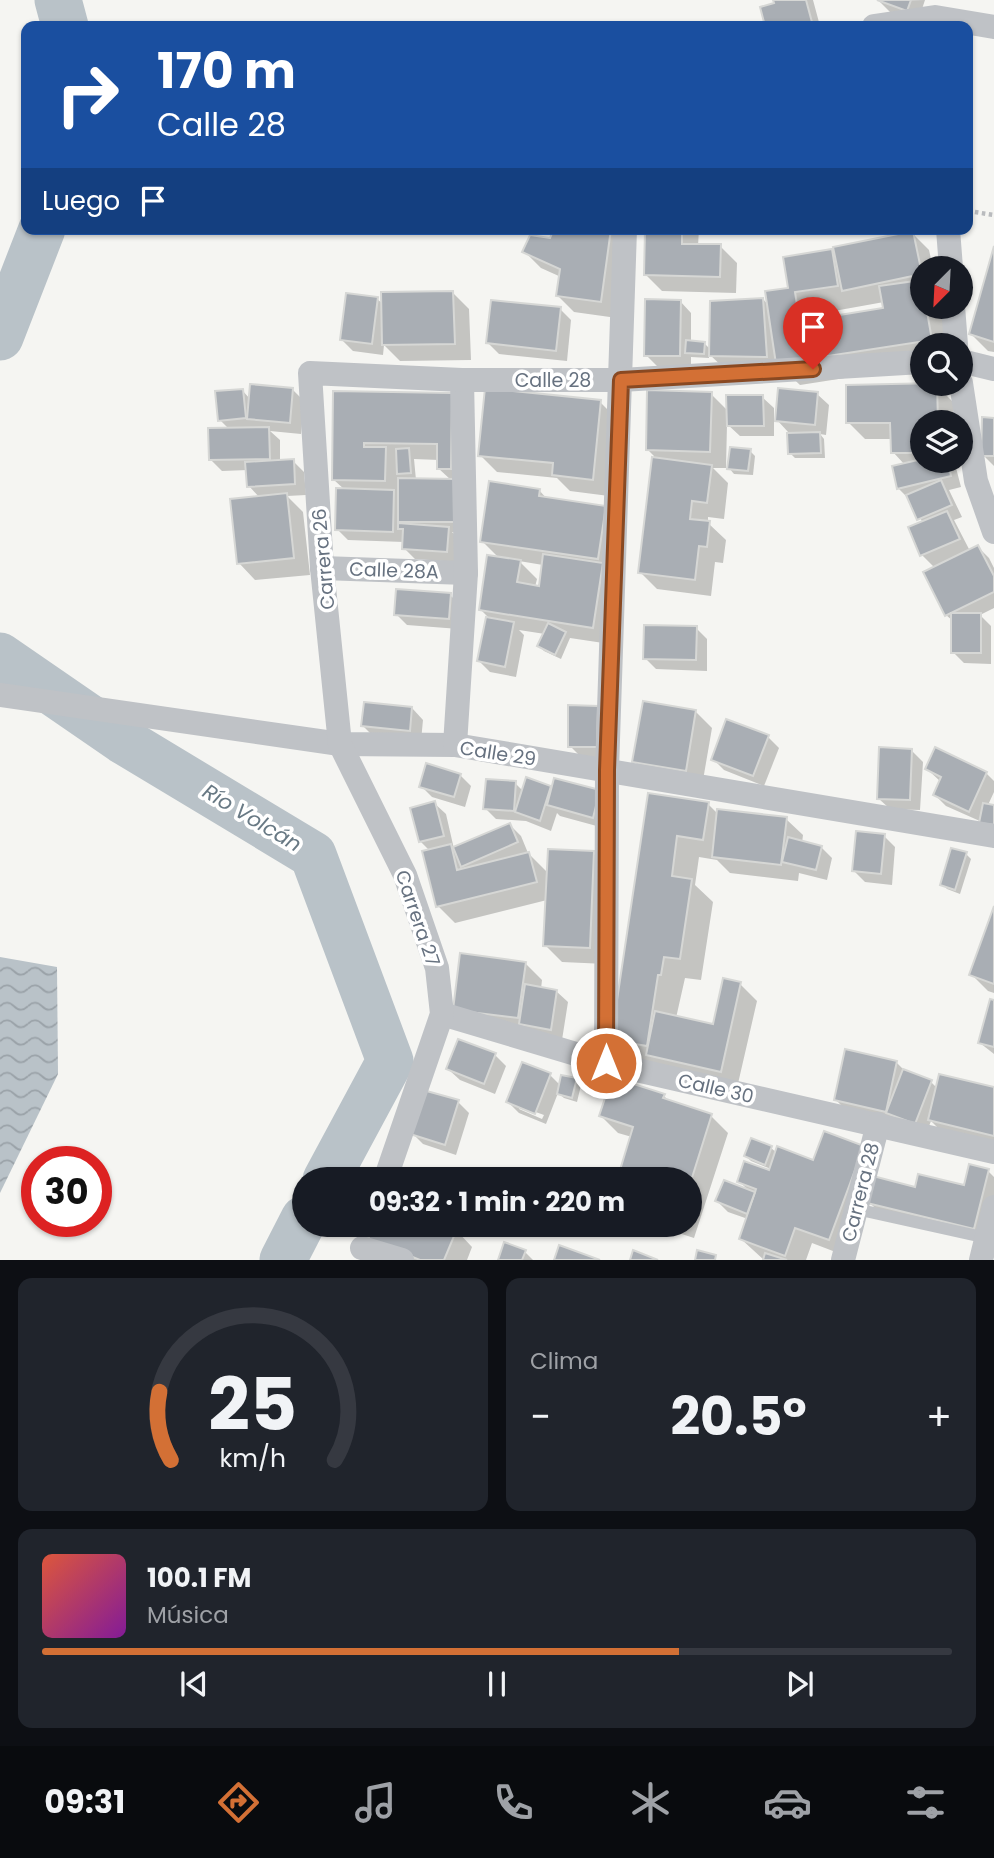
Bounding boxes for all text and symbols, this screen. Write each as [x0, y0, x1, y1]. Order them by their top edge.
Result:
text: 170 m [157, 37, 296, 105]
icon: right [42, 49, 133, 140]
text: Calle 28 [157, 102, 286, 147]
icon: arrive [134, 182, 172, 220]
text: Luego [42, 183, 120, 219]
north arrow [910, 256, 973, 318]
map controls [910, 256, 973, 473]
pin [783, 297, 843, 369]
icon: arrive [794, 308, 832, 346]
button: search [910, 333, 973, 396]
street label: Calle 28 [515, 367, 591, 394]
button: layers [910, 410, 973, 473]
street label: Carrera 26 [306, 507, 341, 611]
street label: Calle 28A [349, 555, 439, 586]
street label: Calle 29 [458, 734, 538, 773]
water label: Río Volcán [197, 777, 307, 859]
street label: Carrera 27 [389, 867, 447, 970]
position arrow [569, 1026, 643, 1100]
street label: Calle 30 [675, 1067, 756, 1110]
street label: Carrera 28 [835, 1140, 886, 1245]
speed limit sign: 30 [21, 1146, 112, 1237]
text: 09:32 · 1 min · 220 m [369, 1184, 625, 1220]
text: Clima [530, 1345, 598, 1377]
text: 25 [209, 1355, 297, 1456]
text: 20.5° [670, 1380, 807, 1453]
text: − [530, 1390, 551, 1443]
text: + [926, 1390, 952, 1443]
text: km/h [220, 1441, 286, 1476]
text: 100.1 FM [147, 1560, 251, 1596]
text: Música [147, 1599, 229, 1631]
icon: previous [175, 1665, 213, 1703]
icon: pause [478, 1665, 516, 1703]
icon: next [781, 1665, 819, 1703]
icon: directions [214, 1778, 263, 1827]
icon: music [351, 1778, 400, 1827]
icon: phone [489, 1778, 538, 1827]
icon: climate [626, 1778, 675, 1827]
icon: car [763, 1778, 812, 1827]
icon: filters [901, 1778, 950, 1827]
text: 09:31 [44, 1779, 125, 1824]

